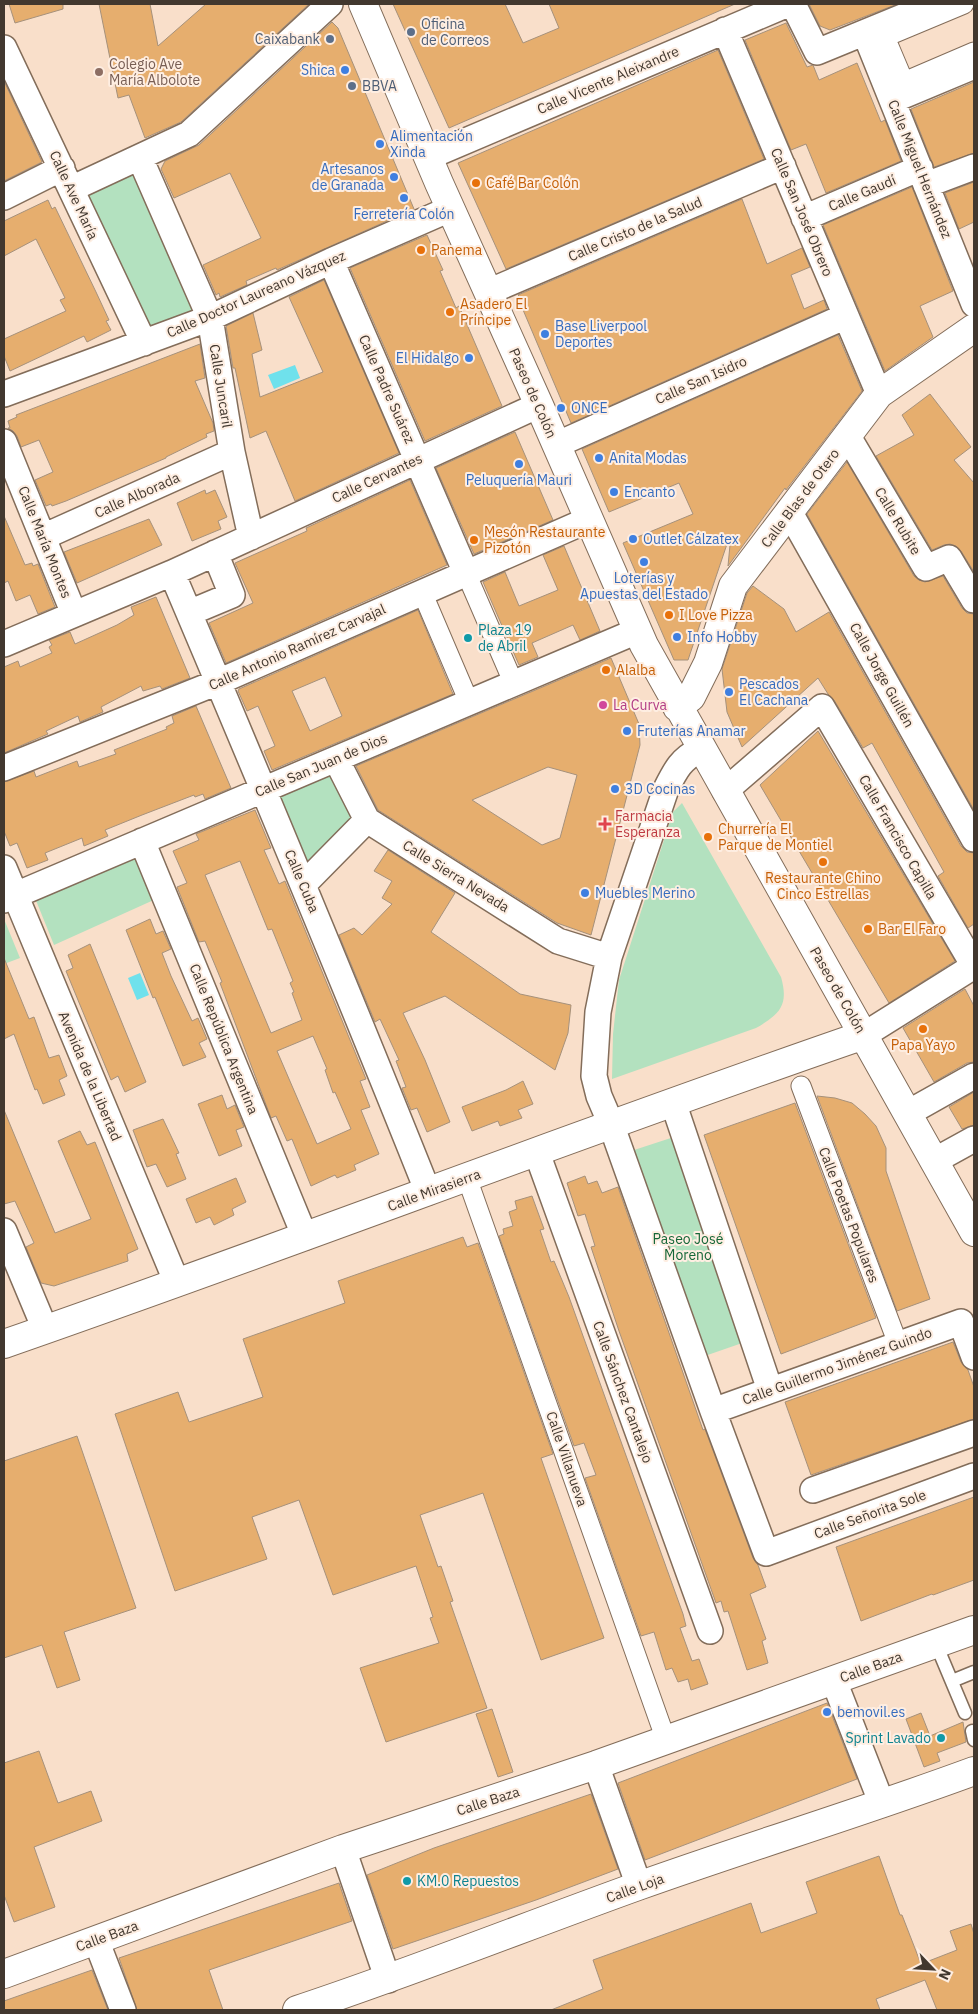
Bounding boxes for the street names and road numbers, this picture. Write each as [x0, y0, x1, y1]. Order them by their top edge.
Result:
street label: Calle Vicente Aleixandre [534, 42, 682, 118]
street label: Calle Miguel Hernández [884, 97, 956, 241]
street label: Calle San José Obrero [767, 145, 837, 279]
street label: Calle Ave María [46, 148, 103, 243]
street label: Calle Gaudí [826, 171, 899, 215]
street label: Calle Cristo de la Salud [565, 193, 705, 265]
street label: Calle Doctor Laureano Vázquez [164, 246, 349, 342]
street label: Calle Padre Suárez [355, 332, 419, 447]
street label: Calle Juncaril [205, 343, 237, 429]
street label: Paseo de Colón [505, 345, 561, 441]
street label: Calle San Isidro [652, 352, 750, 408]
street label: Calle Blas de Otero [757, 445, 843, 551]
street label: Calle Cervantes [329, 449, 425, 507]
street label: Calle Alborada [91, 468, 183, 522]
street label: Calle María Montes [14, 483, 76, 601]
street label: Calle Rubite [871, 484, 925, 558]
street label: Calle Antonio Ramírez Carvajal [206, 600, 388, 694]
street label: Calle Jorge Guillén [846, 619, 918, 731]
street label: Calle San Juan de Dios [252, 729, 390, 801]
street label: Calle Francisco Capilla [855, 771, 941, 903]
street label: Calle Sierra Nevada [399, 836, 513, 916]
street label: Calle Cuba [281, 847, 324, 916]
street label: Paseo de Colón [806, 944, 870, 1036]
street label: Calle República Argentina [185, 961, 263, 1118]
street label: Avenida de la Libertad [55, 1008, 125, 1144]
street label: Calle Poetas Populares [815, 1145, 883, 1286]
street label: Calle Mirasierra [385, 1165, 484, 1215]
street label: Calle Sánchez Cantalejo [589, 1318, 657, 1466]
street label: Calle Guillermo Jiménez Guindo [740, 1323, 934, 1409]
street label: Calle Villanueva [542, 1409, 592, 1509]
street label: Calle Señorita Sole [811, 1485, 929, 1543]
street label: Calle Baza [837, 1647, 905, 1687]
street label: Calle Baza [454, 1782, 522, 1820]
street label: Calle Loja [604, 1869, 667, 1907]
street label: Calle Baza [73, 1916, 141, 1956]

